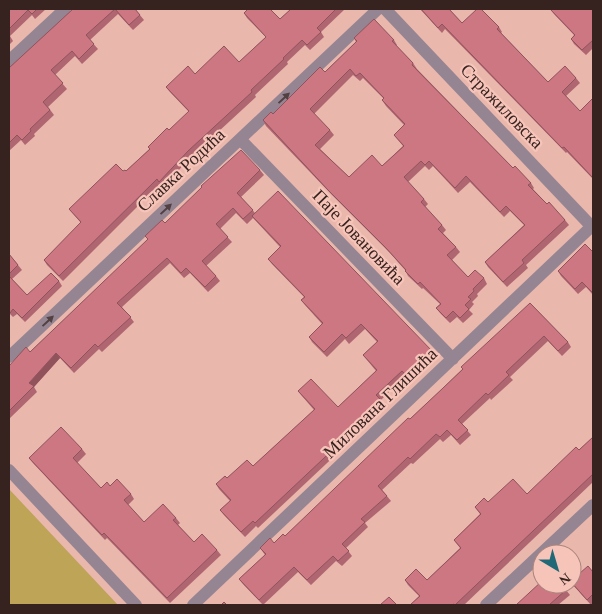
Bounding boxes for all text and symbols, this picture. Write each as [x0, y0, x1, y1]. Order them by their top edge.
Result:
street label: Стражиловска [457, 60, 547, 152]
one-way arrow [278, 92, 290, 104]
street label: Славка Родића [133, 124, 229, 216]
street label: Паје Јовановића [309, 185, 409, 289]
one-way arrow [159, 203, 171, 215]
one-way arrow [41, 315, 53, 327]
street label: Милована Глишића [319, 344, 441, 462]
north arrow [532, 544, 582, 594]
text: N [556, 570, 573, 588]

